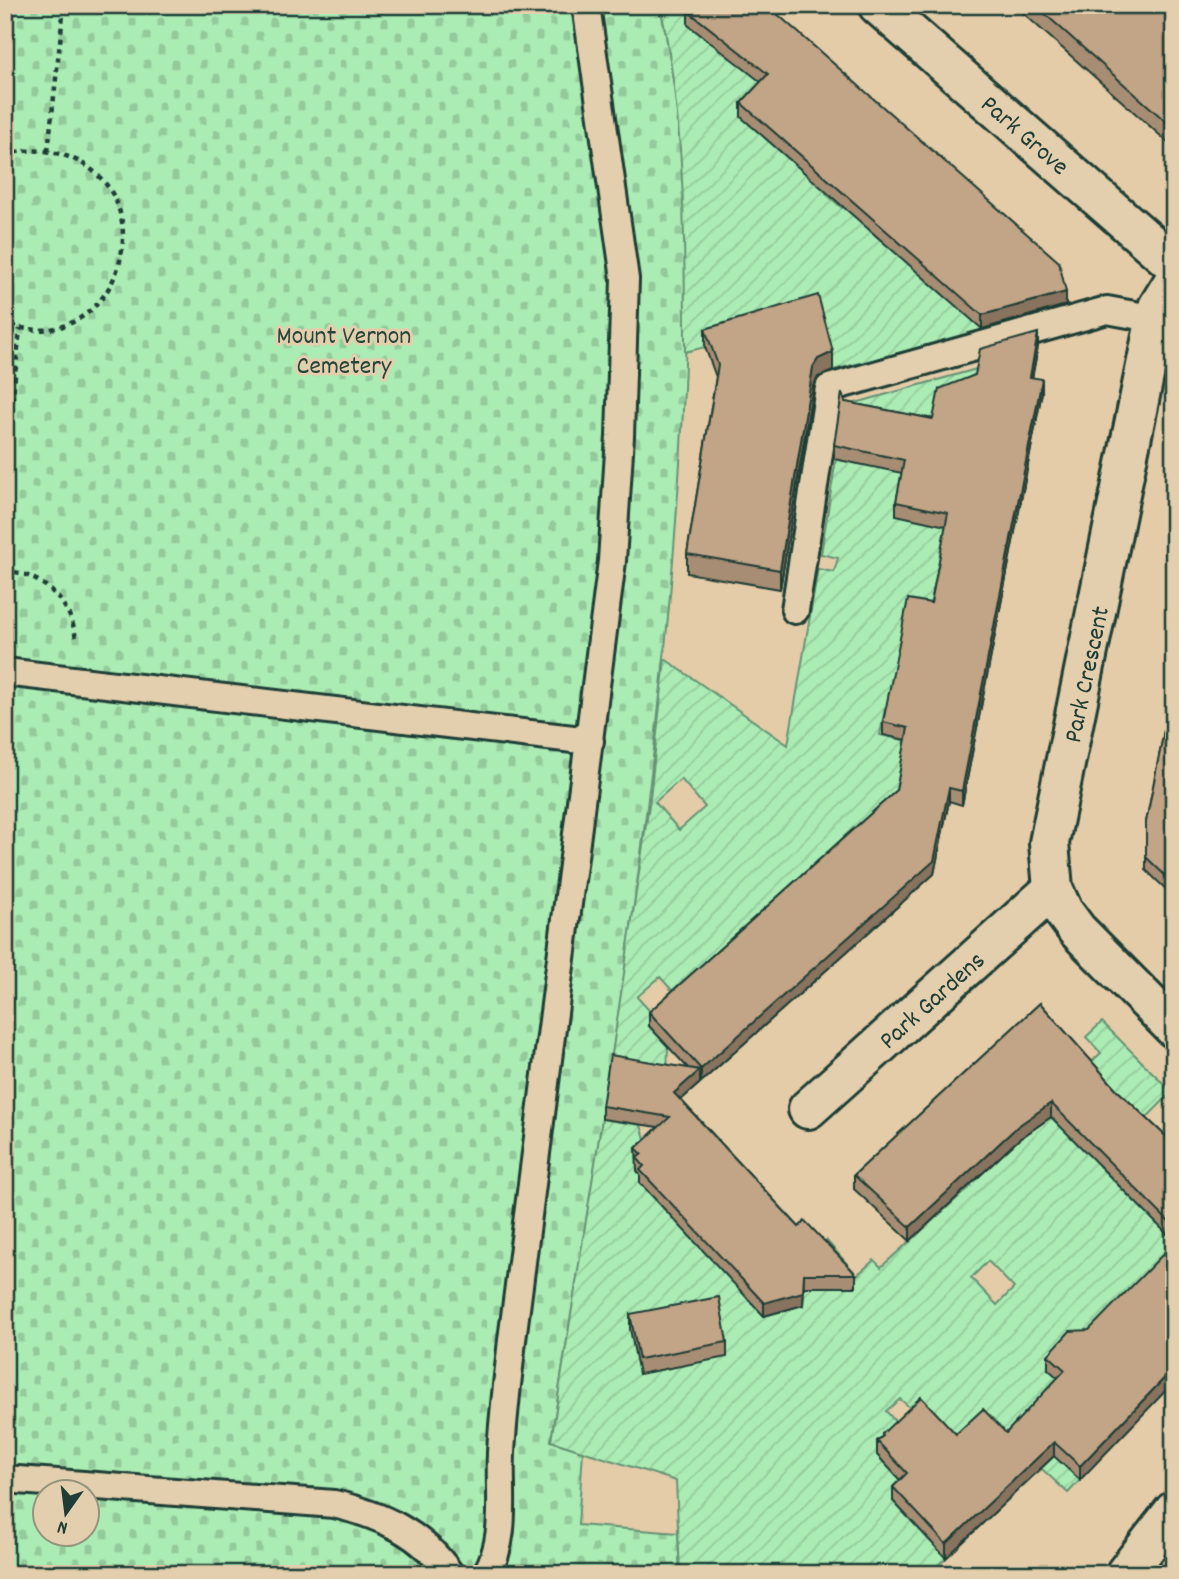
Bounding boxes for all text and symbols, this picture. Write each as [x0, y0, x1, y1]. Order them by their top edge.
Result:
street label: Park Grove [971, 88, 1076, 186]
park label: Mount Vernon Cemetery [277, 319, 411, 386]
street label: Park Crescent [1056, 603, 1121, 746]
street label: Park Gardens [872, 944, 995, 1059]
north arrow [32, 1478, 102, 1548]
text: N [55, 1512, 71, 1540]

